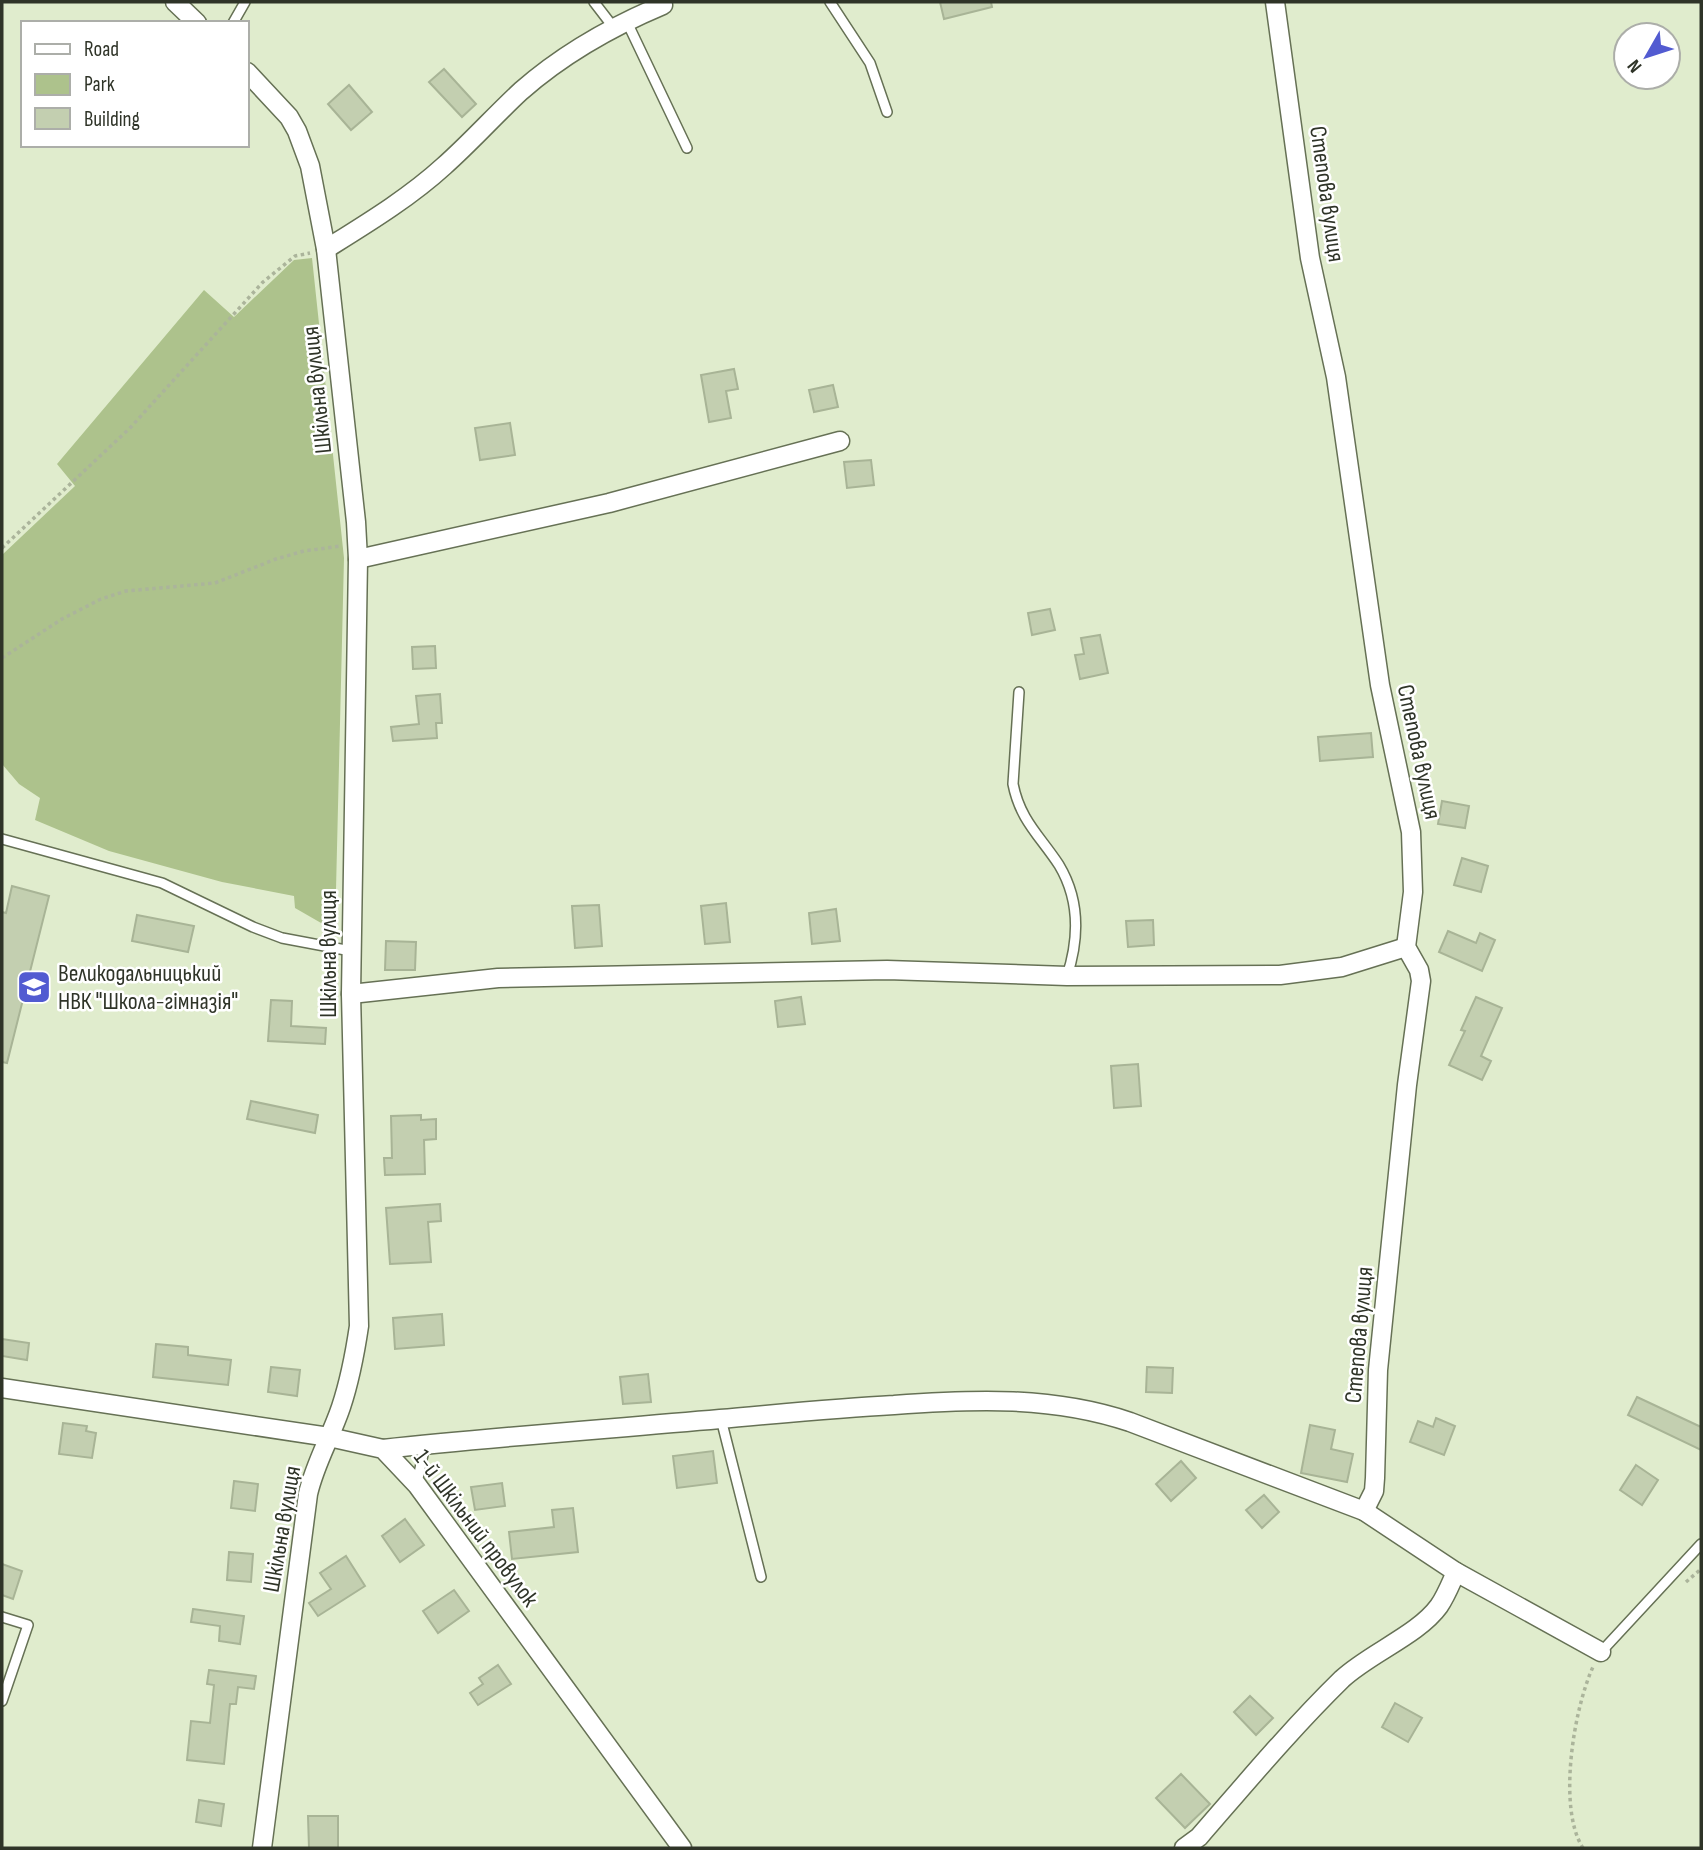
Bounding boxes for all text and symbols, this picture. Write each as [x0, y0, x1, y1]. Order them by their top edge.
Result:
legend [21, 21, 248, 147]
north arrow [1612, 21, 1682, 91]
text: Road [84, 37, 119, 62]
text: N [1623, 55, 1647, 77]
text: Park [84, 72, 115, 97]
text: Building [84, 107, 140, 132]
street label: Степова вулиця [1303, 124, 1351, 264]
street label: Шкільна вулиця [296, 325, 338, 455]
street label: Степова вулиця [1391, 682, 1447, 822]
street label: Шкільна вулиця [314, 890, 343, 1018]
place label: Великодальницький НВК "Школа-гімназія" [58, 959, 238, 1016]
school or university icon: Великодальницький НВК "Школа-гімназія" [15, 968, 53, 1006]
street label: Степова вулиця [1339, 1266, 1379, 1404]
street label: 1-й Шкільний провулок [407, 1444, 545, 1613]
street label: Шкільна вулиця [257, 1464, 307, 1594]

